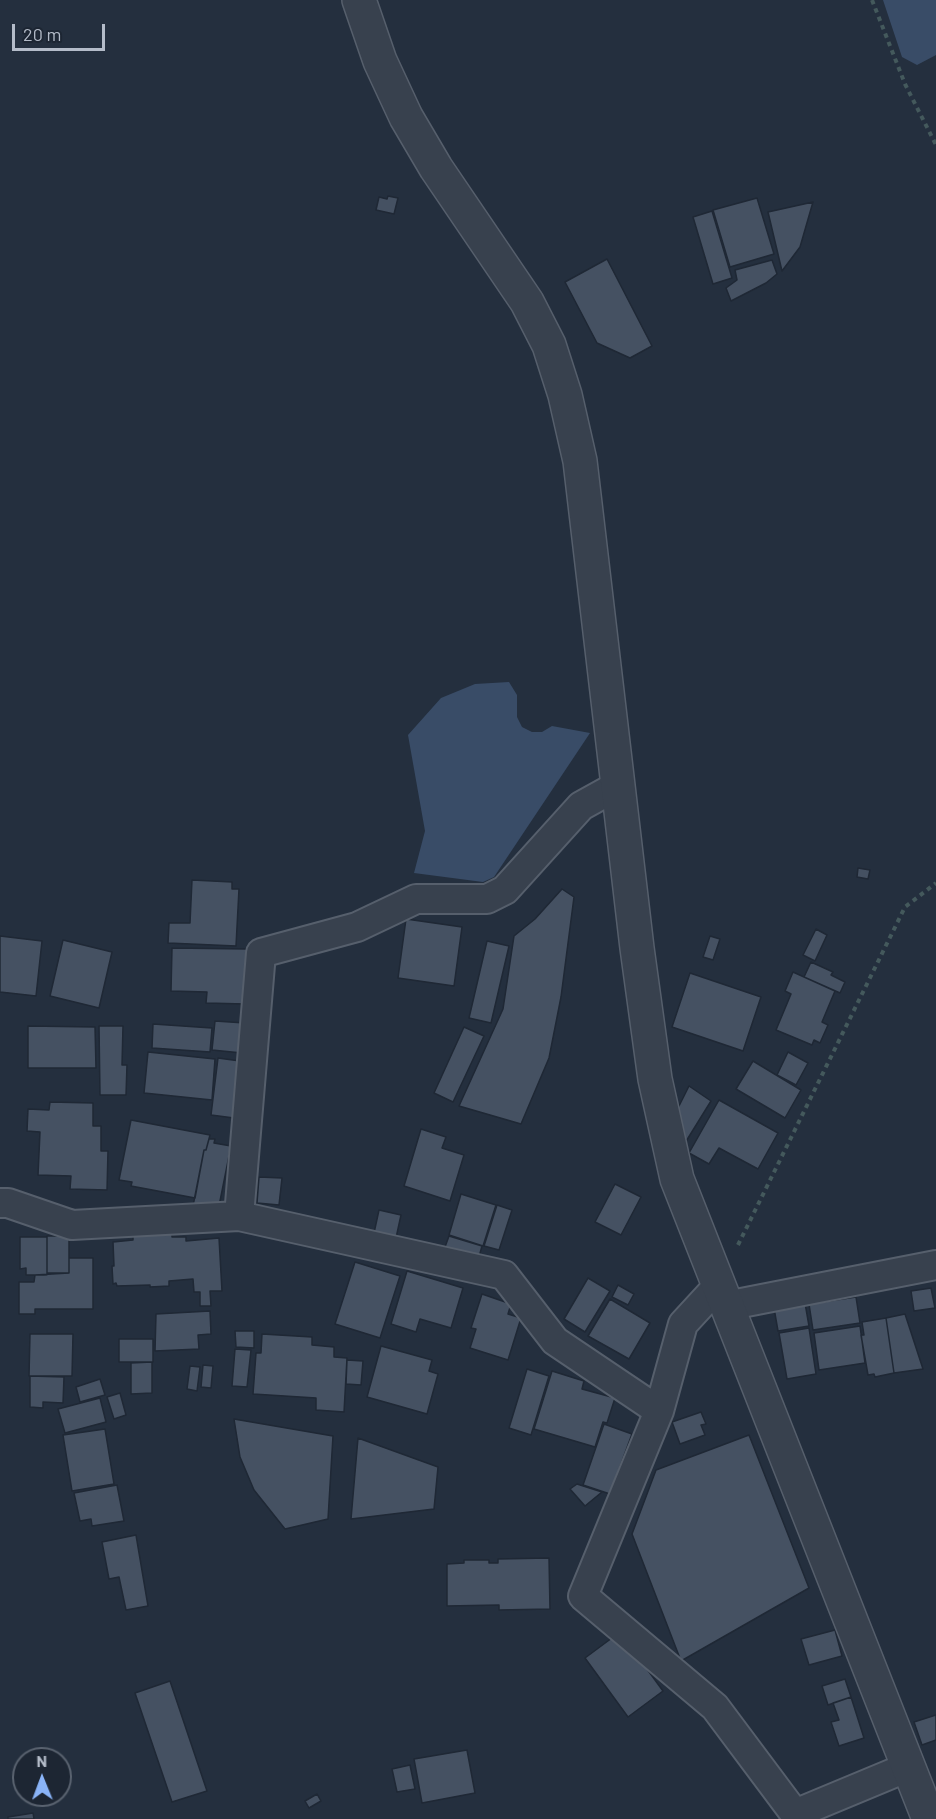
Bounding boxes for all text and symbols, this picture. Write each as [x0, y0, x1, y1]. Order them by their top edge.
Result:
scale bar [15, 12, 108, 50]
text: 20 m [23, 23, 61, 45]
north arrow [12, 1747, 72, 1807]
text: N [36, 1751, 47, 1770]

